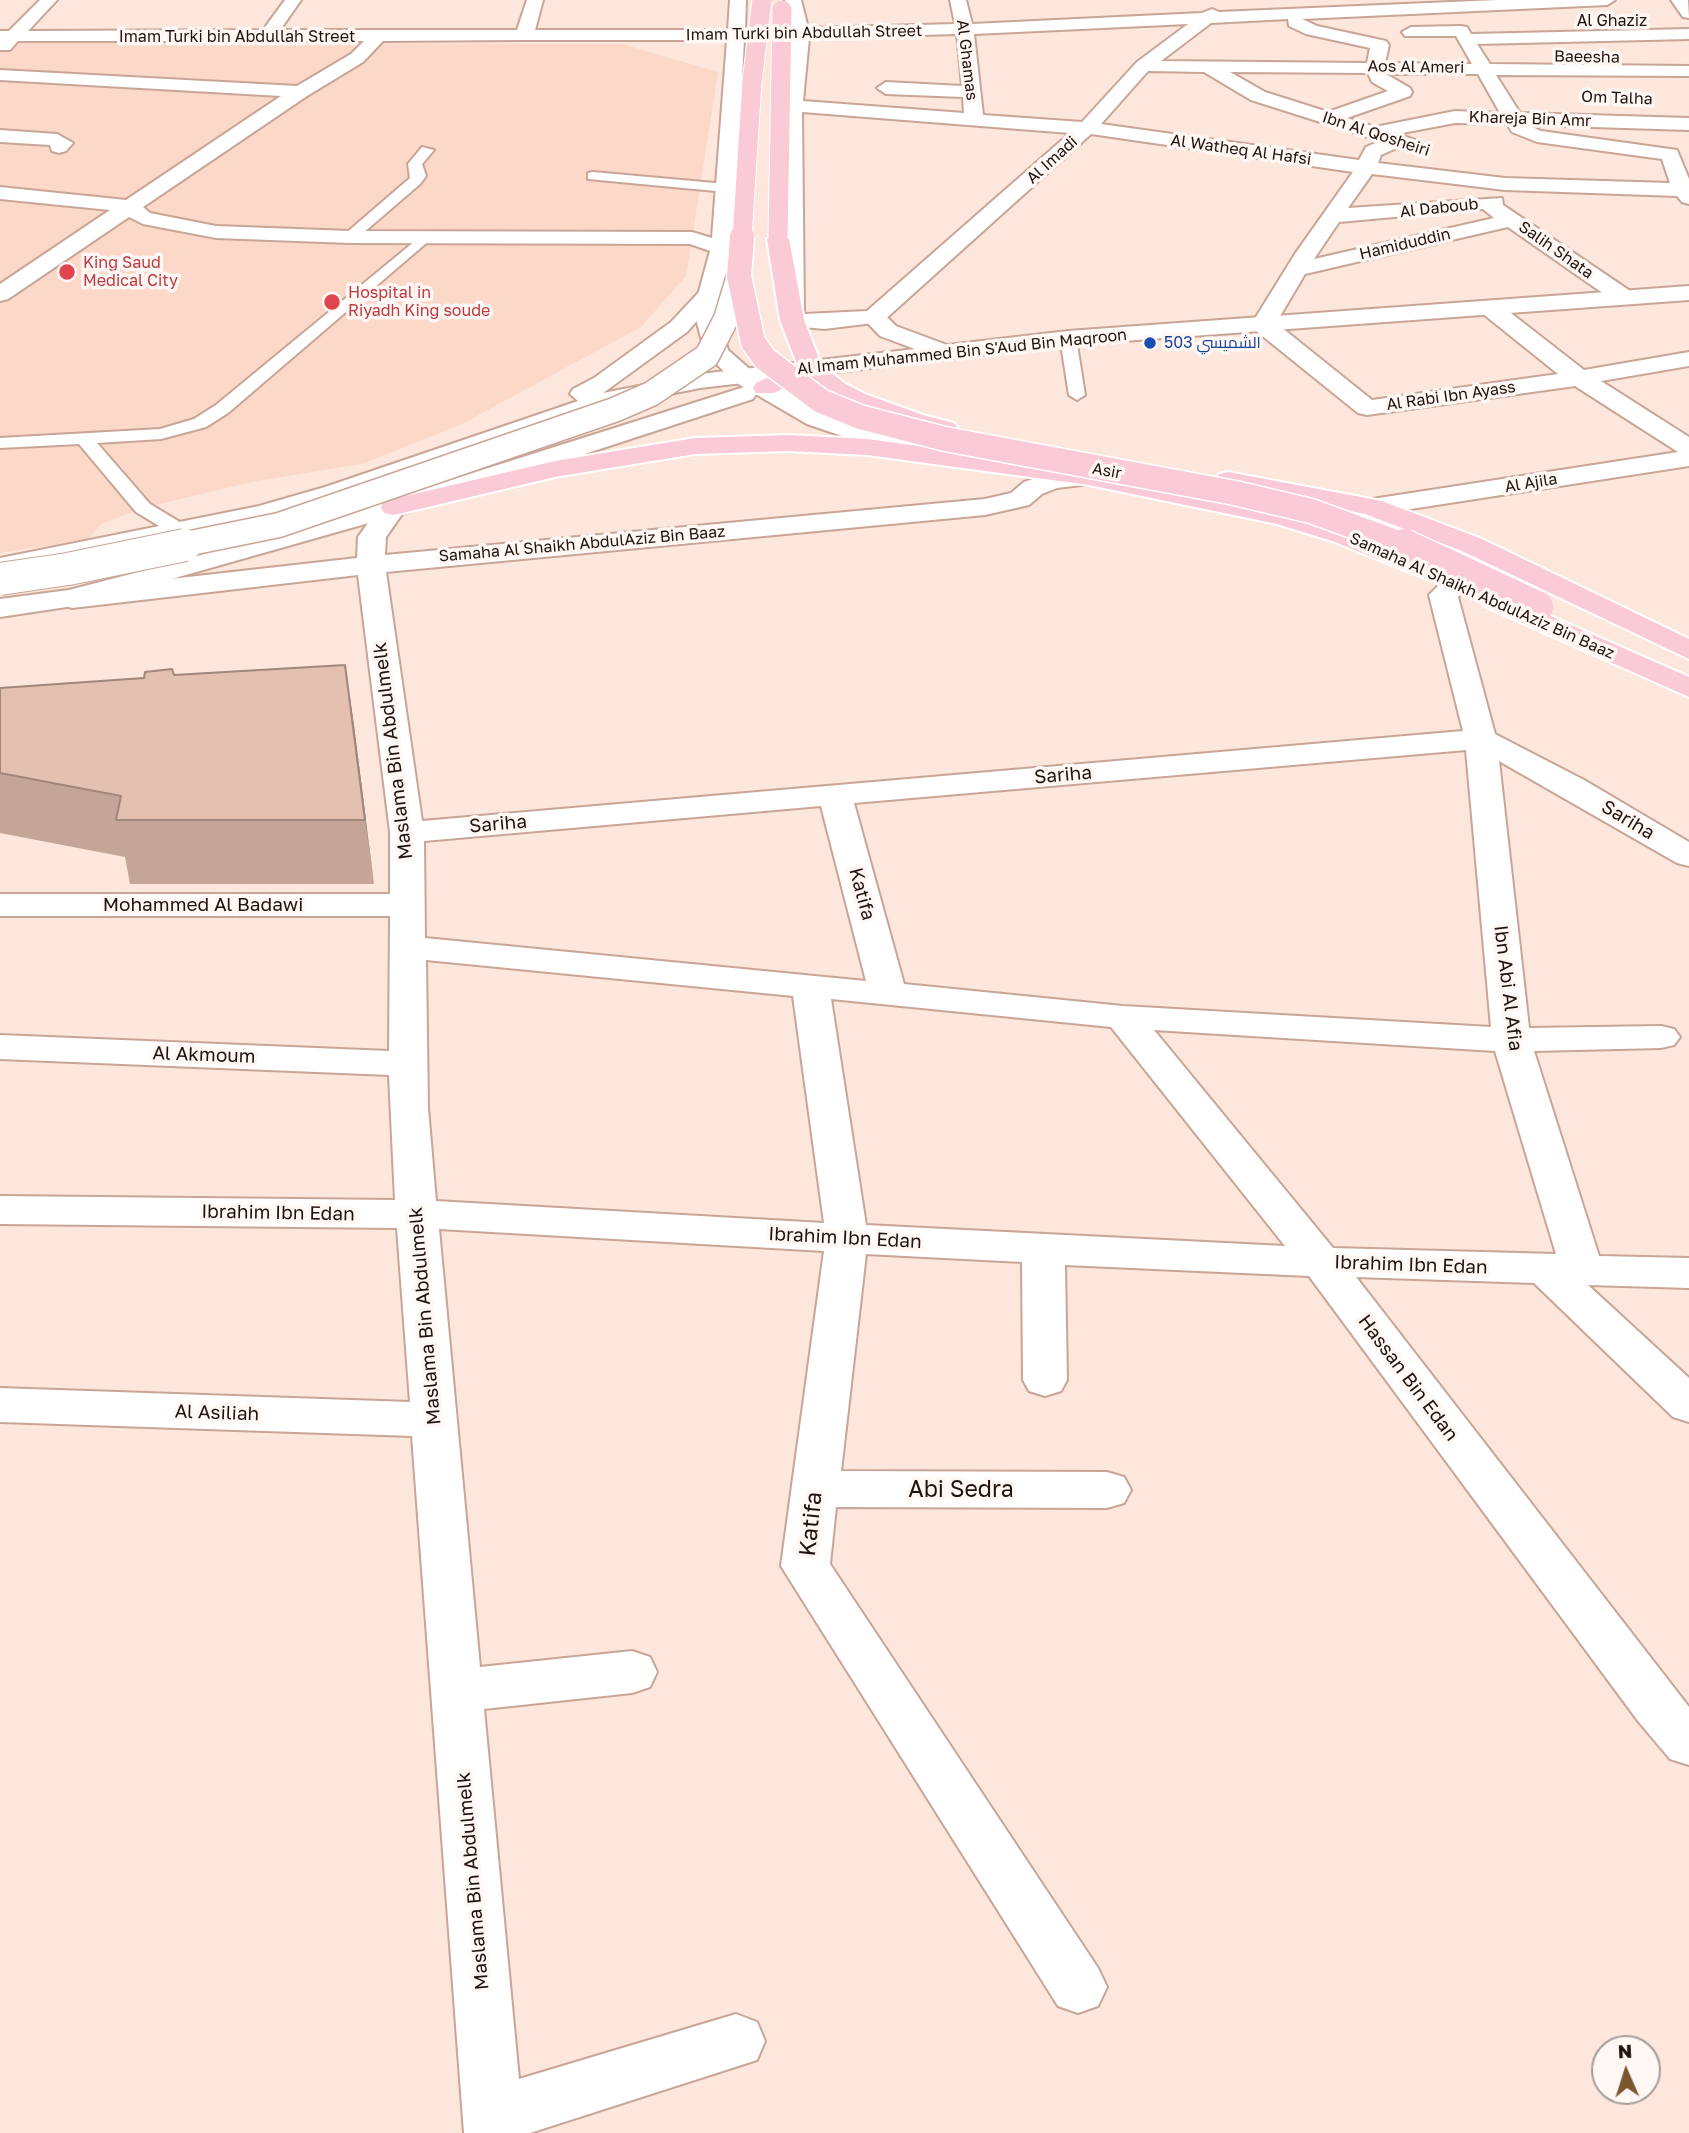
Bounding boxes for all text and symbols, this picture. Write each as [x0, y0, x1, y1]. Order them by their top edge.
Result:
street label: Al Ghaziz [1577, 11, 1647, 31]
street label: Al Ghamas [953, 18, 981, 102]
street label: Imam Turki bin Abdullah Street [686, 21, 922, 45]
street label: Imam Turki bin Abdullah Street [119, 27, 355, 47]
street label: Baeesha [1554, 47, 1620, 67]
street label: Aos Al Ameri [1367, 57, 1465, 77]
street label: Om Talha [1581, 87, 1653, 109]
street label: Khareja Bin Amr [1468, 107, 1592, 131]
street label: Ibn Al Qosheiri [1320, 108, 1432, 160]
street label: Al Watheq Al Hafsi [1169, 131, 1313, 169]
street label: Al Imadi [1023, 132, 1081, 188]
street label: Al Daboub [1399, 194, 1479, 222]
street label: Salih Shata [1515, 217, 1597, 283]
street label: Hamiduddin [1358, 224, 1452, 264]
place label: King Saud Medical City [83, 253, 178, 291]
marker: King Saud Medical City [57, 262, 77, 282]
place label: Hospital in Riyadh King soude [348, 283, 490, 321]
marker: Hospital in Riyadh King soude [322, 292, 342, 312]
street label: Al Imam Muhammed Bin S'Aud Bin Maqroon [796, 325, 1128, 379]
place label: الشميسي 503 [1164, 333, 1261, 353]
marker: الشميسي 503 [1142, 335, 1158, 351]
street label: Al Rabi Ibn Ayass [1385, 377, 1517, 415]
street label: Asir [1091, 459, 1123, 483]
street label: Al Ajila [1503, 469, 1559, 497]
street label: Samaha Al Shaikh AbdulAziz Bin Baaz [438, 522, 726, 566]
street label: Samaha Al Shaikh AbdulAziz Bin Baaz [1347, 529, 1617, 663]
street label: Maslama Bin Abdulmelk [368, 641, 418, 861]
street label: Sariha [1033, 761, 1093, 789]
street label: Sariha [1597, 795, 1659, 845]
street label: Sariha [468, 810, 528, 838]
street label: Katifa [844, 865, 880, 923]
street label: Mohammed Al Badawi [103, 894, 303, 916]
street label: Ibn Abi Al Afia [1489, 924, 1527, 1052]
street label: Al Akmoum [152, 1042, 256, 1068]
street label: Ibrahim Ibn Edan [201, 1200, 355, 1226]
street label: Maslama Bin Abdulmelk [404, 1206, 446, 1426]
street label: Ibrahim Ibn Edan [768, 1223, 922, 1253]
street label: Ibrahim Ibn Edan [1334, 1251, 1488, 1279]
street label: Hassan Bin Edan [1353, 1310, 1463, 1446]
street label: Al Asiliah [174, 1400, 260, 1426]
street label: Abi Sedra [908, 1476, 1014, 1504]
street label: Katifa [794, 1490, 828, 1558]
street label: Maslama Bin Abdulmelk [452, 1771, 494, 1991]
north arrow [1591, 2035, 1661, 2105]
text: N [1617, 2039, 1633, 2062]

